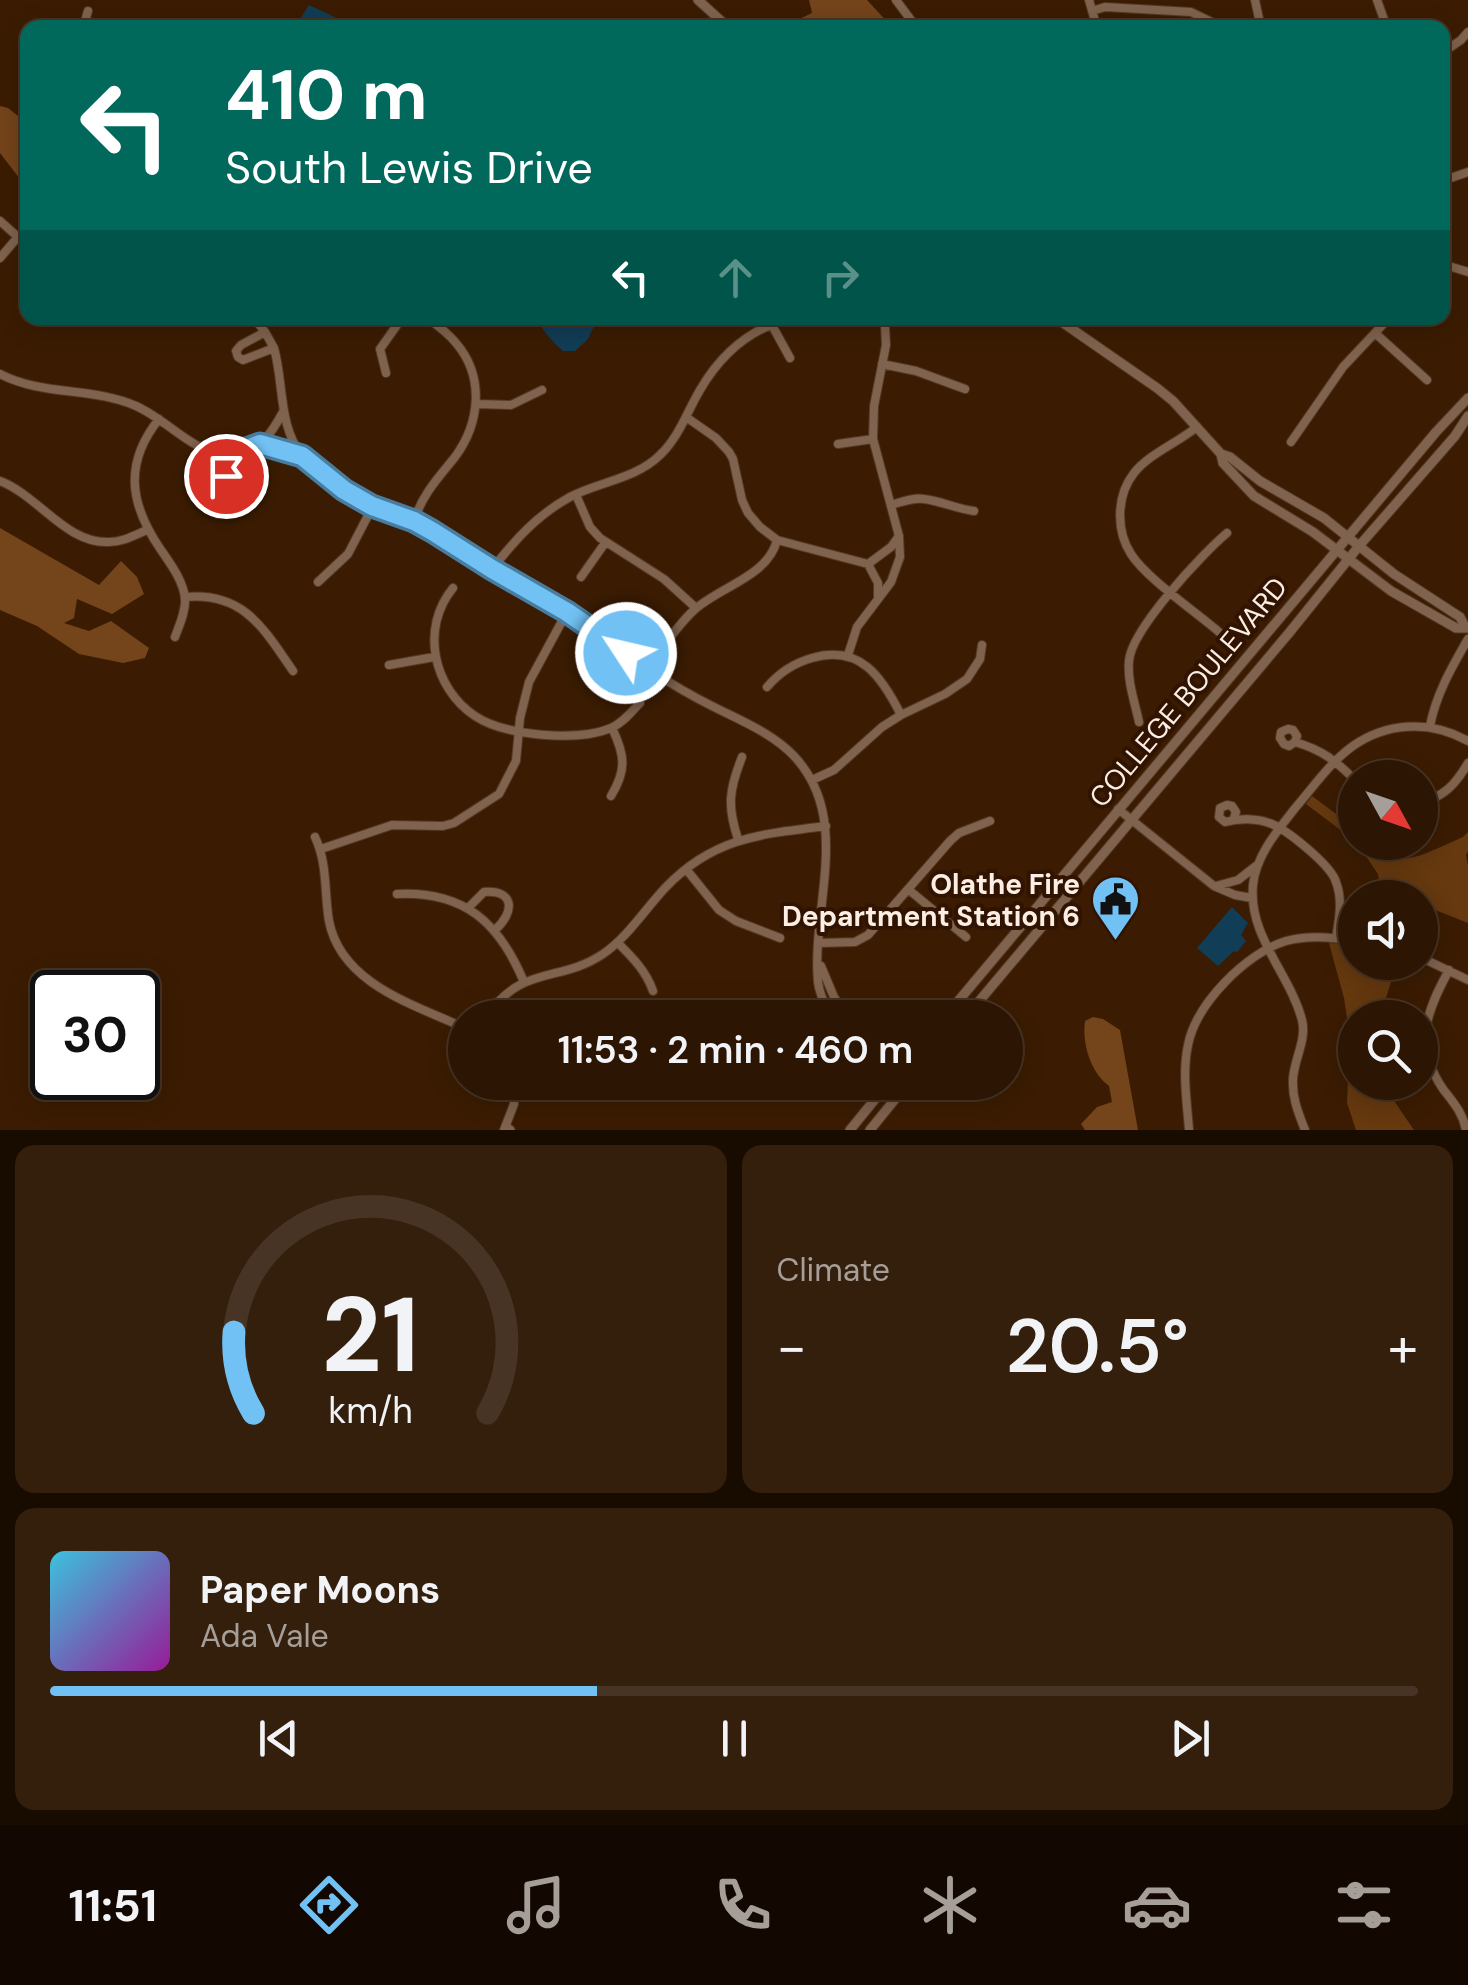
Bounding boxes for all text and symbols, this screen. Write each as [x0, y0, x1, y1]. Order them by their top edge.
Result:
text: 410 m [225, 50, 428, 141]
icon: left [60, 60, 190, 190]
text: South Lewis Drive [225, 138, 593, 197]
icon: left [603, 250, 658, 305]
icon: ahead [708, 250, 763, 305]
icon: right [813, 250, 868, 305]
pin [184, 434, 269, 519]
icon: arrive [199, 449, 254, 504]
street label: COLLEGE BOULEVARD [1081, 570, 1296, 815]
position arrow [574, 601, 678, 705]
north arrow [1338, 760, 1438, 860]
map controls [1338, 760, 1438, 1100]
place label: Olathe Fire Department Station 6 [782, 866, 1080, 935]
public building icon: Olathe Fire Department Station 6 [1089, 874, 1141, 942]
button: sound [1338, 880, 1438, 980]
speed limit sign: 30 [30, 970, 160, 1100]
button: search [1338, 1000, 1438, 1100]
text: 11:53 · 2 min · 460 m [558, 1025, 913, 1075]
text: Climate [777, 1249, 890, 1291]
text: 21 [322, 1268, 420, 1403]
text: 20.5° [1006, 1298, 1189, 1395]
text: − [777, 1311, 807, 1383]
text: + [1388, 1311, 1418, 1383]
text: km/h [329, 1388, 413, 1434]
text: Paper Moons [200, 1565, 440, 1615]
text: Ada Vale [200, 1615, 329, 1657]
icon: previous [251, 1711, 306, 1766]
icon: pause [707, 1711, 762, 1766]
icon: next [1163, 1711, 1218, 1766]
icon: directions [294, 1870, 364, 1940]
icon: music [501, 1870, 571, 1940]
icon: phone [708, 1870, 778, 1940]
icon: climate [915, 1870, 985, 1940]
icon: car [1122, 1870, 1192, 1940]
icon: filters [1329, 1870, 1399, 1940]
text: 11:51 [69, 1876, 157, 1935]

